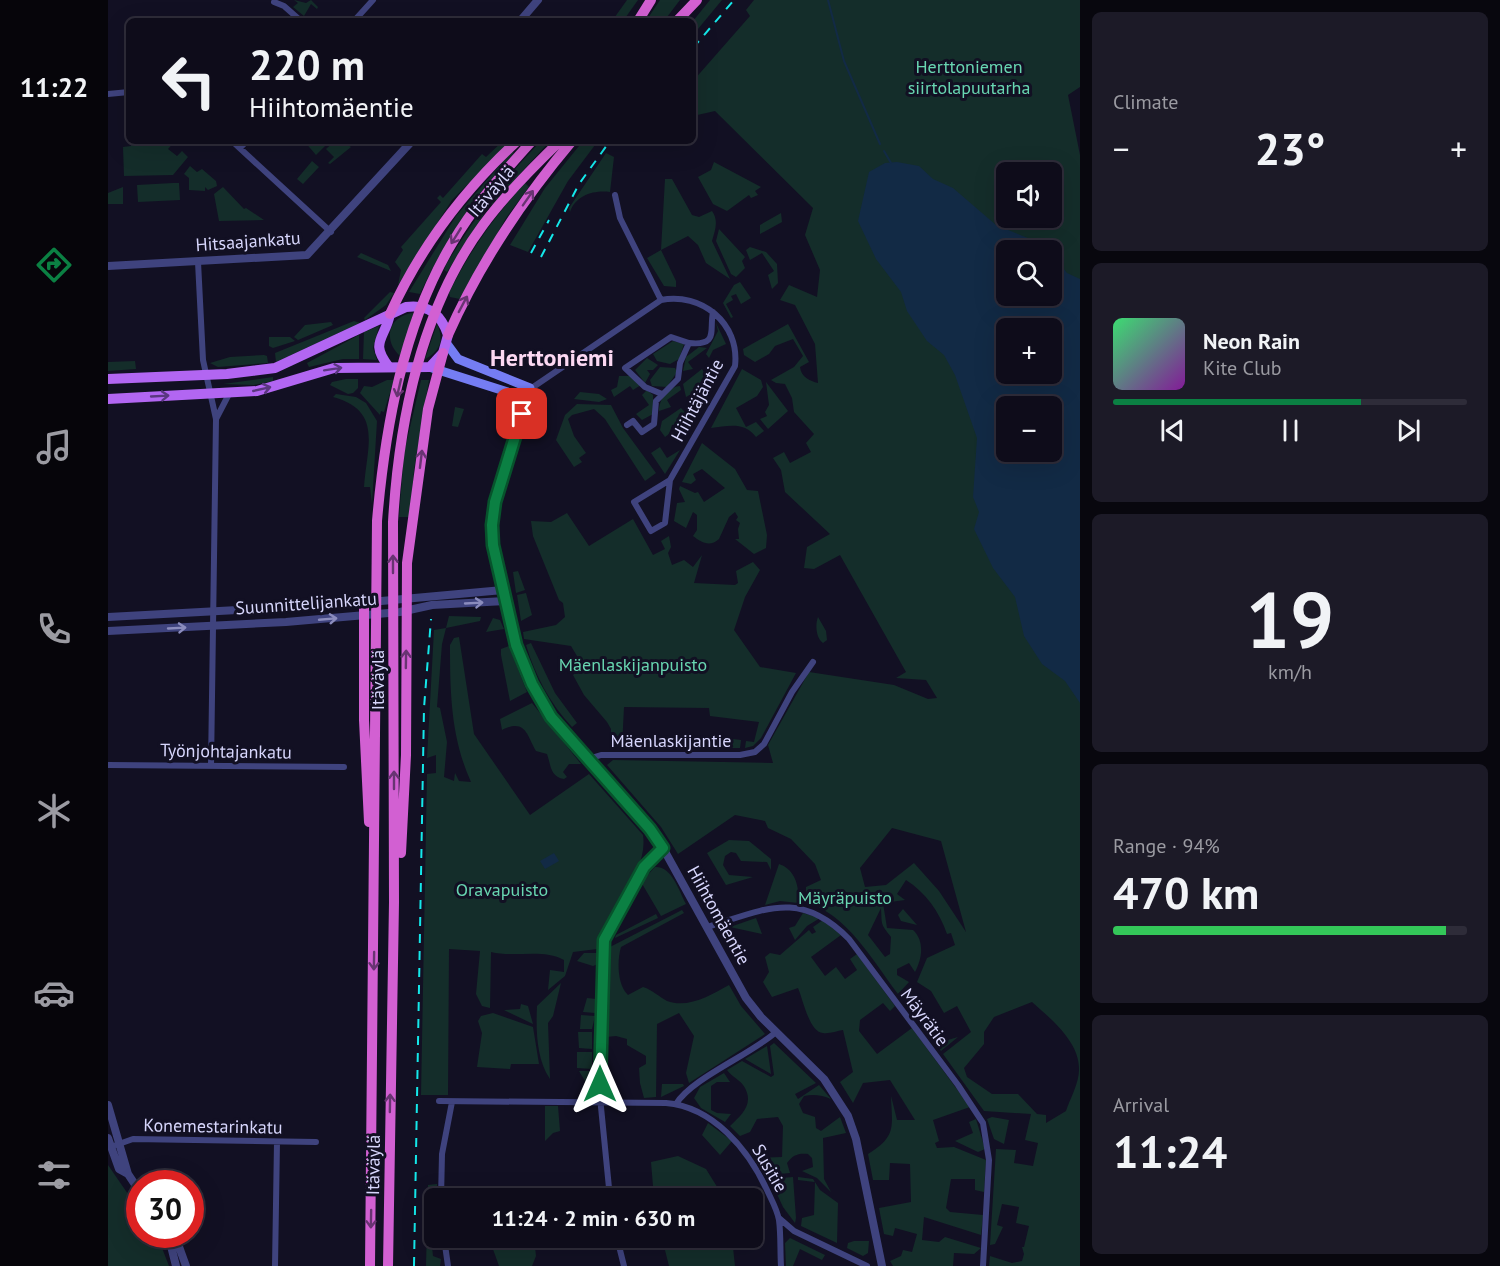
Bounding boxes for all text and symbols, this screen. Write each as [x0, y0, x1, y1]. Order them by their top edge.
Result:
text: 220 m [249, 37, 365, 92]
icon: left [150, 42, 228, 120]
park label: Herttoniemen siirtolapuutarha [908, 55, 1030, 99]
text: 11:22 [20, 70, 88, 104]
text: Climate [1113, 89, 1179, 115]
text: Hiihtomäentie [249, 90, 414, 124]
text: 23° [1255, 119, 1325, 177]
text: − [1113, 127, 1130, 170]
text: + [1450, 127, 1467, 170]
street label: Itäväylä [463, 160, 519, 222]
map controls [996, 162, 1062, 462]
button: sound [996, 162, 1062, 228]
one-way arrow [522, 190, 534, 206]
street label: Hitsaajankatu [195, 226, 301, 256]
one-way arrow [450, 227, 462, 244]
button: search [996, 240, 1062, 306]
icon: directions [33, 244, 75, 286]
one-way arrow [457, 296, 469, 313]
button: + [996, 318, 1062, 384]
text: Neon Rain [1203, 327, 1300, 355]
district label: Herttoniemi [490, 342, 614, 373]
street label: Hiihtäjäntie [666, 355, 728, 445]
text: Kite Club [1203, 355, 1281, 381]
one-way arrow [323, 363, 343, 374]
one-way arrow [392, 378, 404, 397]
one-way arrow [252, 383, 271, 395]
pin [496, 388, 547, 439]
one-way arrow [149, 391, 169, 402]
button: − [996, 396, 1062, 462]
icon: arrive [505, 397, 538, 430]
icon: previous [1156, 414, 1189, 447]
icon: pause [1274, 414, 1307, 447]
icon: next [1392, 414, 1425, 447]
icon: music [33, 426, 75, 468]
one-way arrow [416, 449, 427, 469]
one-way arrow [387, 555, 399, 575]
text: 19 [1246, 569, 1334, 670]
street label: Suunnittelijankatu [235, 587, 377, 619]
one-way arrow [463, 598, 483, 609]
icon: phone [33, 608, 75, 650]
one-way arrow [317, 613, 337, 624]
one-way arrow [166, 623, 186, 634]
street label: Itäväylä [366, 650, 389, 710]
one-way arrow [401, 650, 412, 670]
park label: Mäenlaskijanpuisto [559, 653, 707, 676]
text: km/h [1268, 659, 1312, 685]
street label: Mäenlaskijantie [610, 729, 732, 752]
street label: Työnjohtajankatu [160, 738, 292, 764]
one-way arrow [388, 771, 400, 791]
icon: climate [33, 790, 75, 832]
text: Range · 94% [1113, 833, 1220, 859]
street label: Hiihtomäentie [682, 861, 756, 969]
text: 470 km [1113, 863, 1259, 921]
park label: Oravapuisto [456, 878, 548, 901]
park label: Mäyräpuisto [798, 886, 892, 909]
one-way arrow [368, 951, 380, 971]
icon: car [33, 972, 75, 1014]
street label: Mäyrätie [896, 983, 954, 1051]
position arrow [568, 1052, 632, 1116]
text: Arrival [1113, 1092, 1169, 1118]
one-way arrow [385, 1093, 396, 1113]
street label: Konemestarinkatu [143, 1113, 283, 1139]
text: 11:24 [1113, 1122, 1227, 1180]
street label: Itäväylä [361, 1135, 385, 1195]
street label: Susitie [747, 1140, 793, 1196]
icon: filters [33, 1154, 75, 1196]
speed limit sign: 30 [126, 1170, 204, 1248]
text: 11:24 · 2 min · 630 m [492, 1204, 695, 1232]
one-way arrow [365, 1209, 377, 1229]

